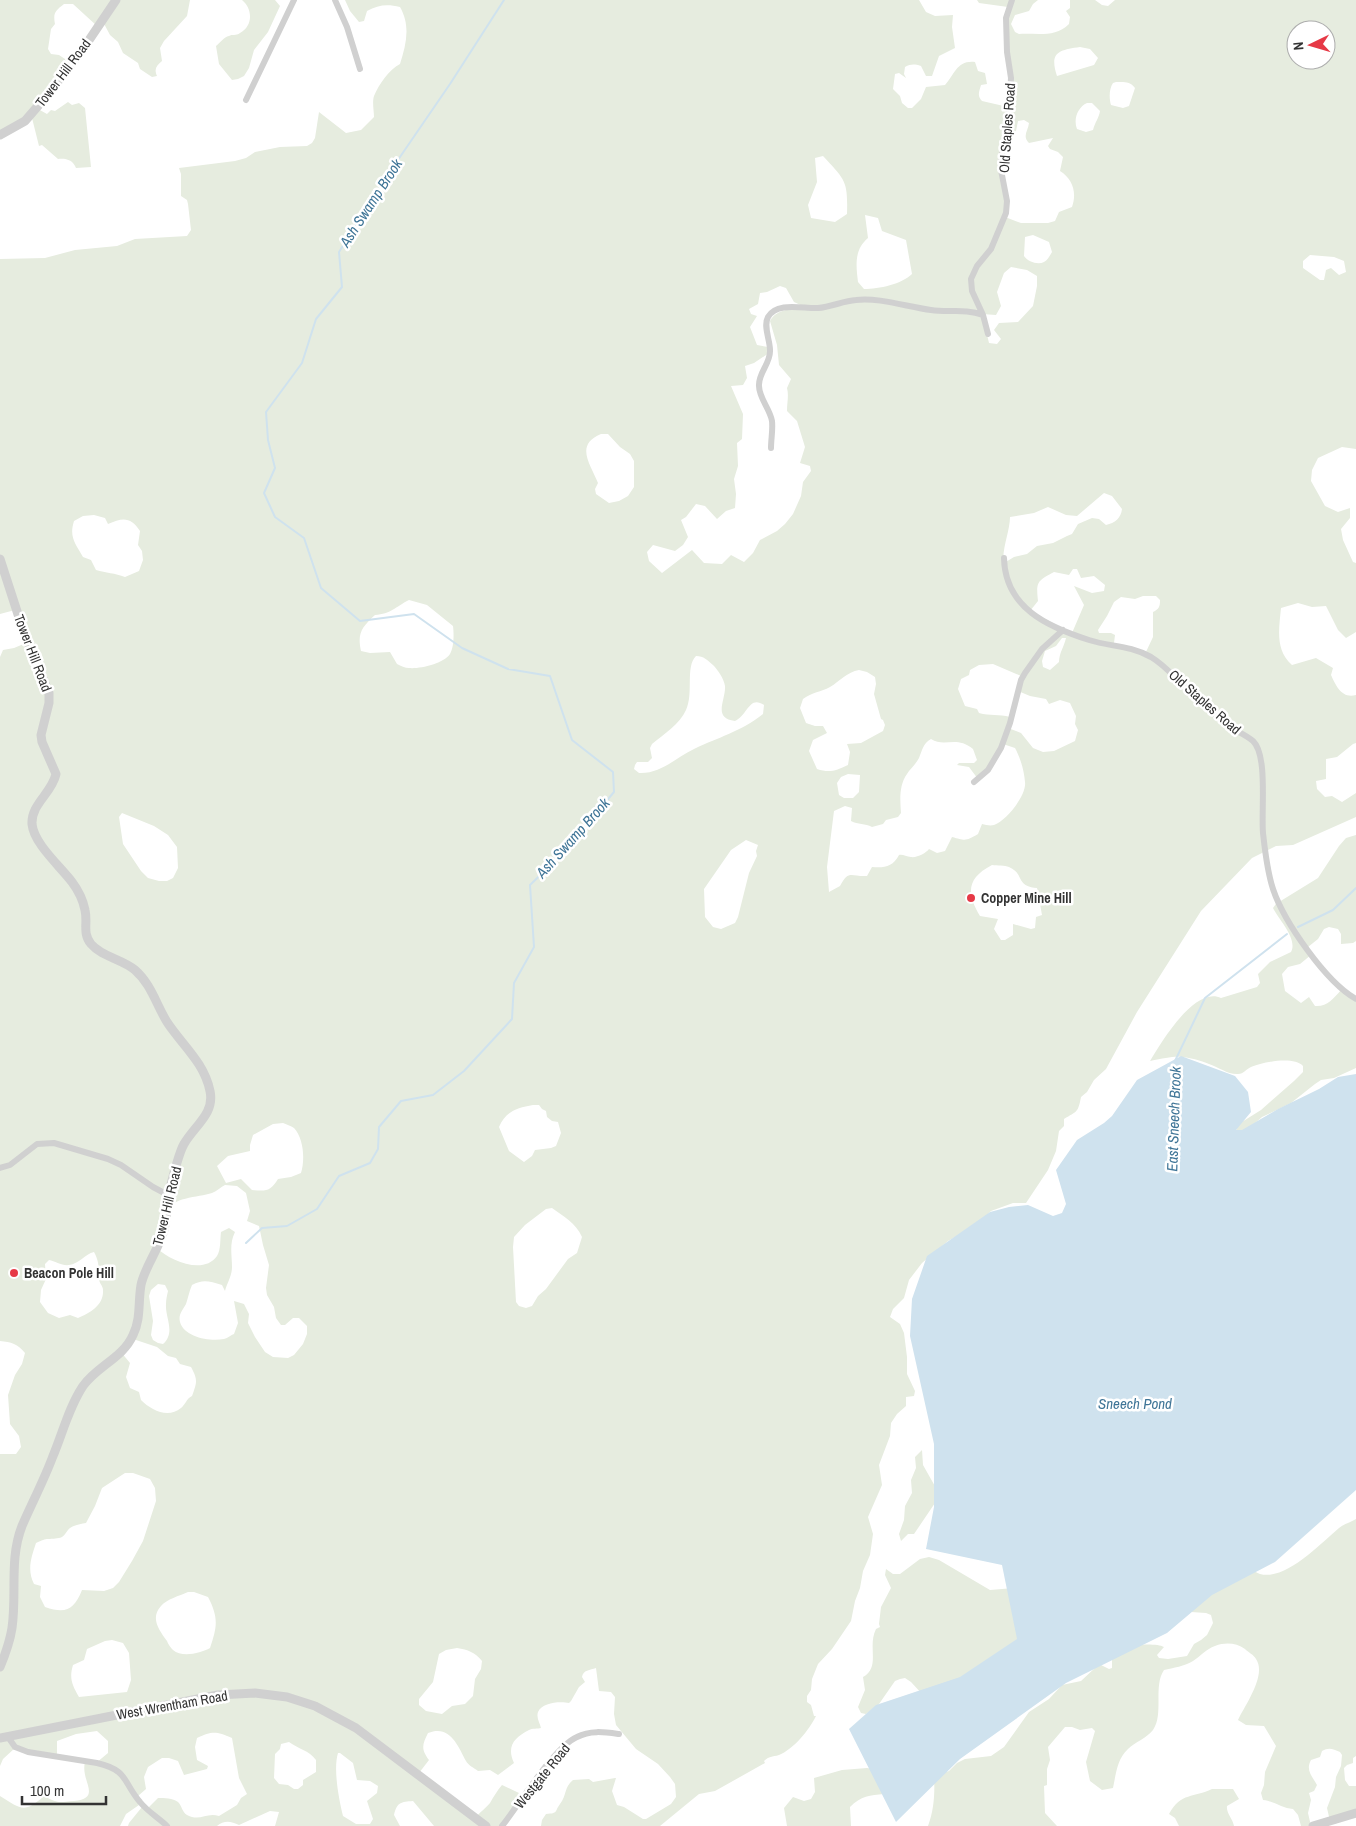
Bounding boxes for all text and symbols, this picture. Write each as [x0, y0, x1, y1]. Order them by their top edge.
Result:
north arrow [1286, 20, 1336, 70]
street label: Tower Hill Road [31, 35, 95, 111]
text: N [1289, 41, 1307, 51]
street label: Old Staples Road [995, 82, 1019, 174]
water label: Ash Swamp Brook [334, 154, 407, 252]
street label: Tower Hill Road [10, 612, 56, 694]
street label: Old Staples Road [1165, 666, 1245, 738]
water label: Ash Swamp Brook [530, 792, 615, 883]
place label: Copper Mine Hill [981, 889, 1072, 907]
marker: Copper Mine Hill [965, 892, 977, 904]
water label: East Sneech Brook [1161, 1065, 1186, 1172]
street label: Tower Hill Road [148, 1165, 186, 1247]
place label: Beacon Pole Hill [24, 1264, 114, 1282]
marker: Beacon Pole Hill [8, 1267, 20, 1279]
water label: Sneech Pond [1098, 1393, 1172, 1414]
street label: West Wrentham Road [115, 1686, 229, 1724]
street label: Westgate Road [510, 1740, 574, 1812]
scale bar [22, 1774, 106, 1806]
text: 100 m [30, 1780, 64, 1801]

